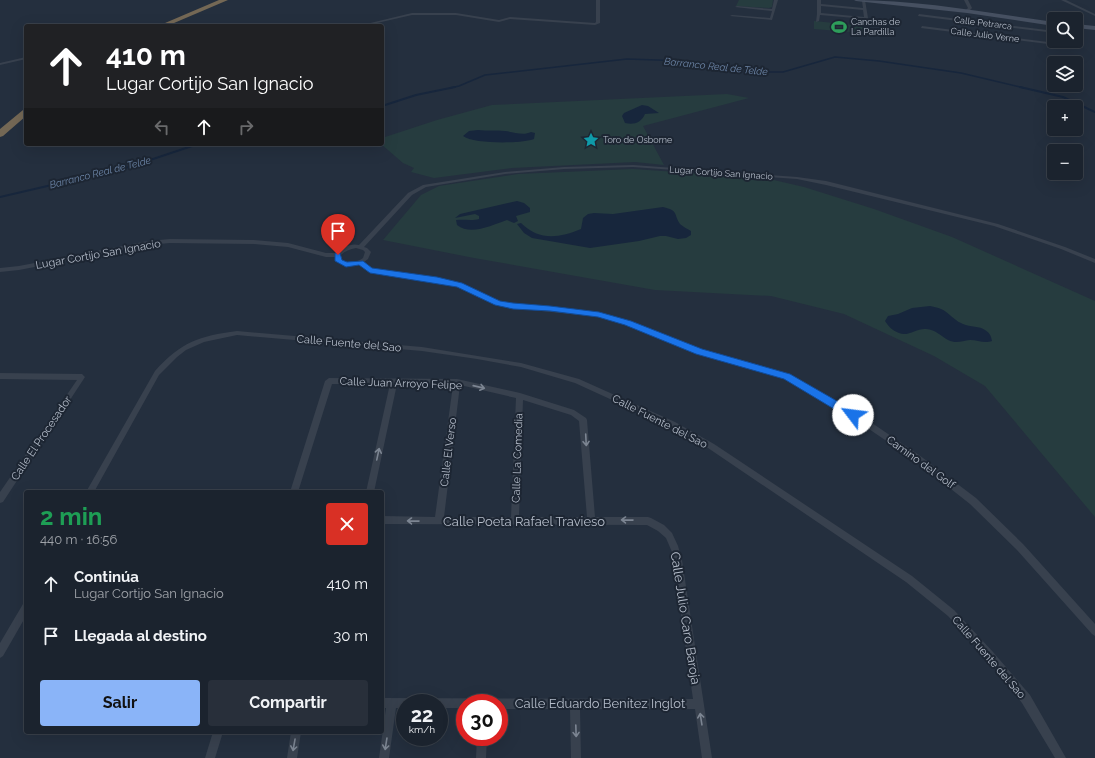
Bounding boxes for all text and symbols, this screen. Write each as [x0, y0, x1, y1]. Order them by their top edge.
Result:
map controls [1047, 12, 1083, 180]
button: search [1047, 12, 1083, 48]
street label: Calle Petrarca [953, 14, 1013, 32]
place label: Canchas de La Pardilla [851, 17, 901, 37]
sports icon: Canchas de La Pardilla [830, 18, 848, 36]
street label: Calle Julio Verne [950, 26, 1021, 44]
text: 410 m [106, 39, 186, 72]
icon: ahead [40, 40, 92, 92]
water label: Barranco Real de Telde [664, 56, 769, 77]
button: layers [1047, 56, 1083, 92]
text: Lugar Cortijo San Ignacio [106, 73, 313, 94]
button: + [1047, 100, 1083, 136]
icon: left [151, 116, 173, 138]
icon: ahead [193, 116, 215, 138]
icon: right [235, 116, 257, 138]
place icon: Toro de Osborne [582, 131, 600, 149]
place label: Toro de Osborne [603, 135, 673, 145]
button: − [1047, 144, 1083, 180]
water label: Barranco Real de Telde [48, 154, 153, 190]
street label: Lugar Cortijo San Ignacio [669, 164, 773, 182]
pin [321, 214, 355, 255]
icon: arrive [327, 220, 349, 242]
street label: Lugar Cortijo San Ignacio [35, 237, 162, 272]
street label: Calle Fuente del Sao [296, 332, 402, 355]
street label: Calle Juan Arroyo Felipe [339, 375, 463, 392]
one-way arrow [472, 384, 485, 392]
street label: Calle Fuente del Sao [610, 392, 710, 451]
street label: Calle El Procesador [8, 393, 75, 483]
position arrow [832, 394, 874, 436]
street label: Calle La Comedia [509, 413, 526, 503]
street label: Calle El Verso [438, 416, 459, 487]
one-way arrow [582, 433, 589, 446]
street label: Camino del Golf [884, 433, 958, 492]
one-way arrow [375, 448, 383, 461]
text: 2 min [40, 502, 102, 531]
button: close [326, 503, 368, 545]
street label: Calle Poeta Rafael Travieso [443, 514, 605, 529]
one-way arrow [621, 516, 634, 524]
one-way arrow [407, 517, 420, 525]
text: 440 m · 16:56 [40, 532, 117, 547]
street label: Calle Julio Caro Baroja [668, 551, 703, 686]
text: Continúa [74, 568, 139, 586]
icon: ahead [40, 573, 62, 595]
text: 410 m [327, 575, 368, 593]
text: Lugar Cortijo San Ignacio [74, 586, 224, 601]
street label: Calle Fuente del Sao [949, 613, 1028, 702]
icon: arrive [40, 625, 62, 647]
text: Llegada al destino [74, 627, 207, 645]
text: 30 m [333, 627, 368, 645]
button: Salir [40, 680, 200, 726]
button: Compartir [208, 680, 368, 726]
speed limit sign: 30 [456, 694, 508, 746]
street label: Calle Eduardo Benítez Inglot [515, 696, 686, 711]
text: 22 [411, 703, 433, 727]
one-way arrow [697, 713, 705, 726]
text: km/h [409, 724, 435, 735]
one-way arrow [572, 724, 579, 737]
one-way arrow [382, 737, 390, 750]
one-way arrow [290, 738, 298, 751]

